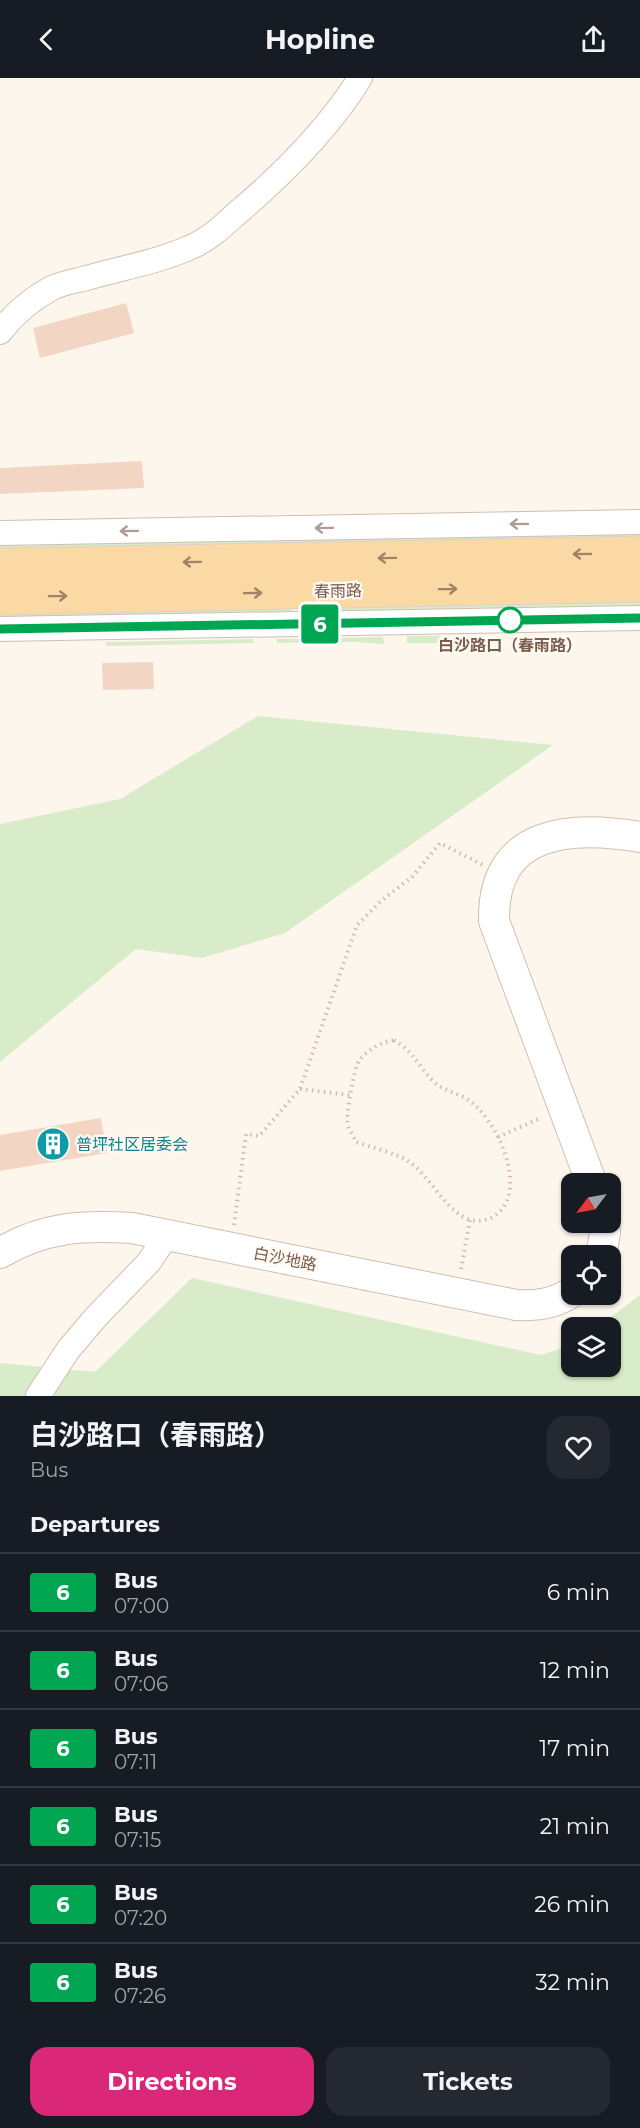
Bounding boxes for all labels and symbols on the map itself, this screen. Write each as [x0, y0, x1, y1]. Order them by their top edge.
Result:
one-way arrow [509, 518, 529, 530]
one-way arrow [314, 522, 334, 533]
one-way arrow [119, 525, 139, 537]
one-way arrow [572, 549, 592, 560]
one-way arrow [377, 552, 397, 564]
one-way arrow [182, 556, 202, 568]
street label: 春雨路 [314, 581, 362, 601]
one-way arrow [438, 583, 458, 595]
one-way arrow [243, 587, 263, 598]
one-way arrow [48, 591, 68, 602]
line badge: 6 [300, 604, 340, 644]
marker: 白沙路口（春雨路） [497, 607, 523, 633]
place label: 白沙路口（春雨路） [438, 636, 582, 655]
building icon: 普坪社区居委会 [35, 1126, 71, 1162]
place label: 普坪社区居委会 [76, 1135, 188, 1154]
north arrow [561, 1173, 621, 1233]
street label: 白沙地路 [252, 1244, 318, 1274]

